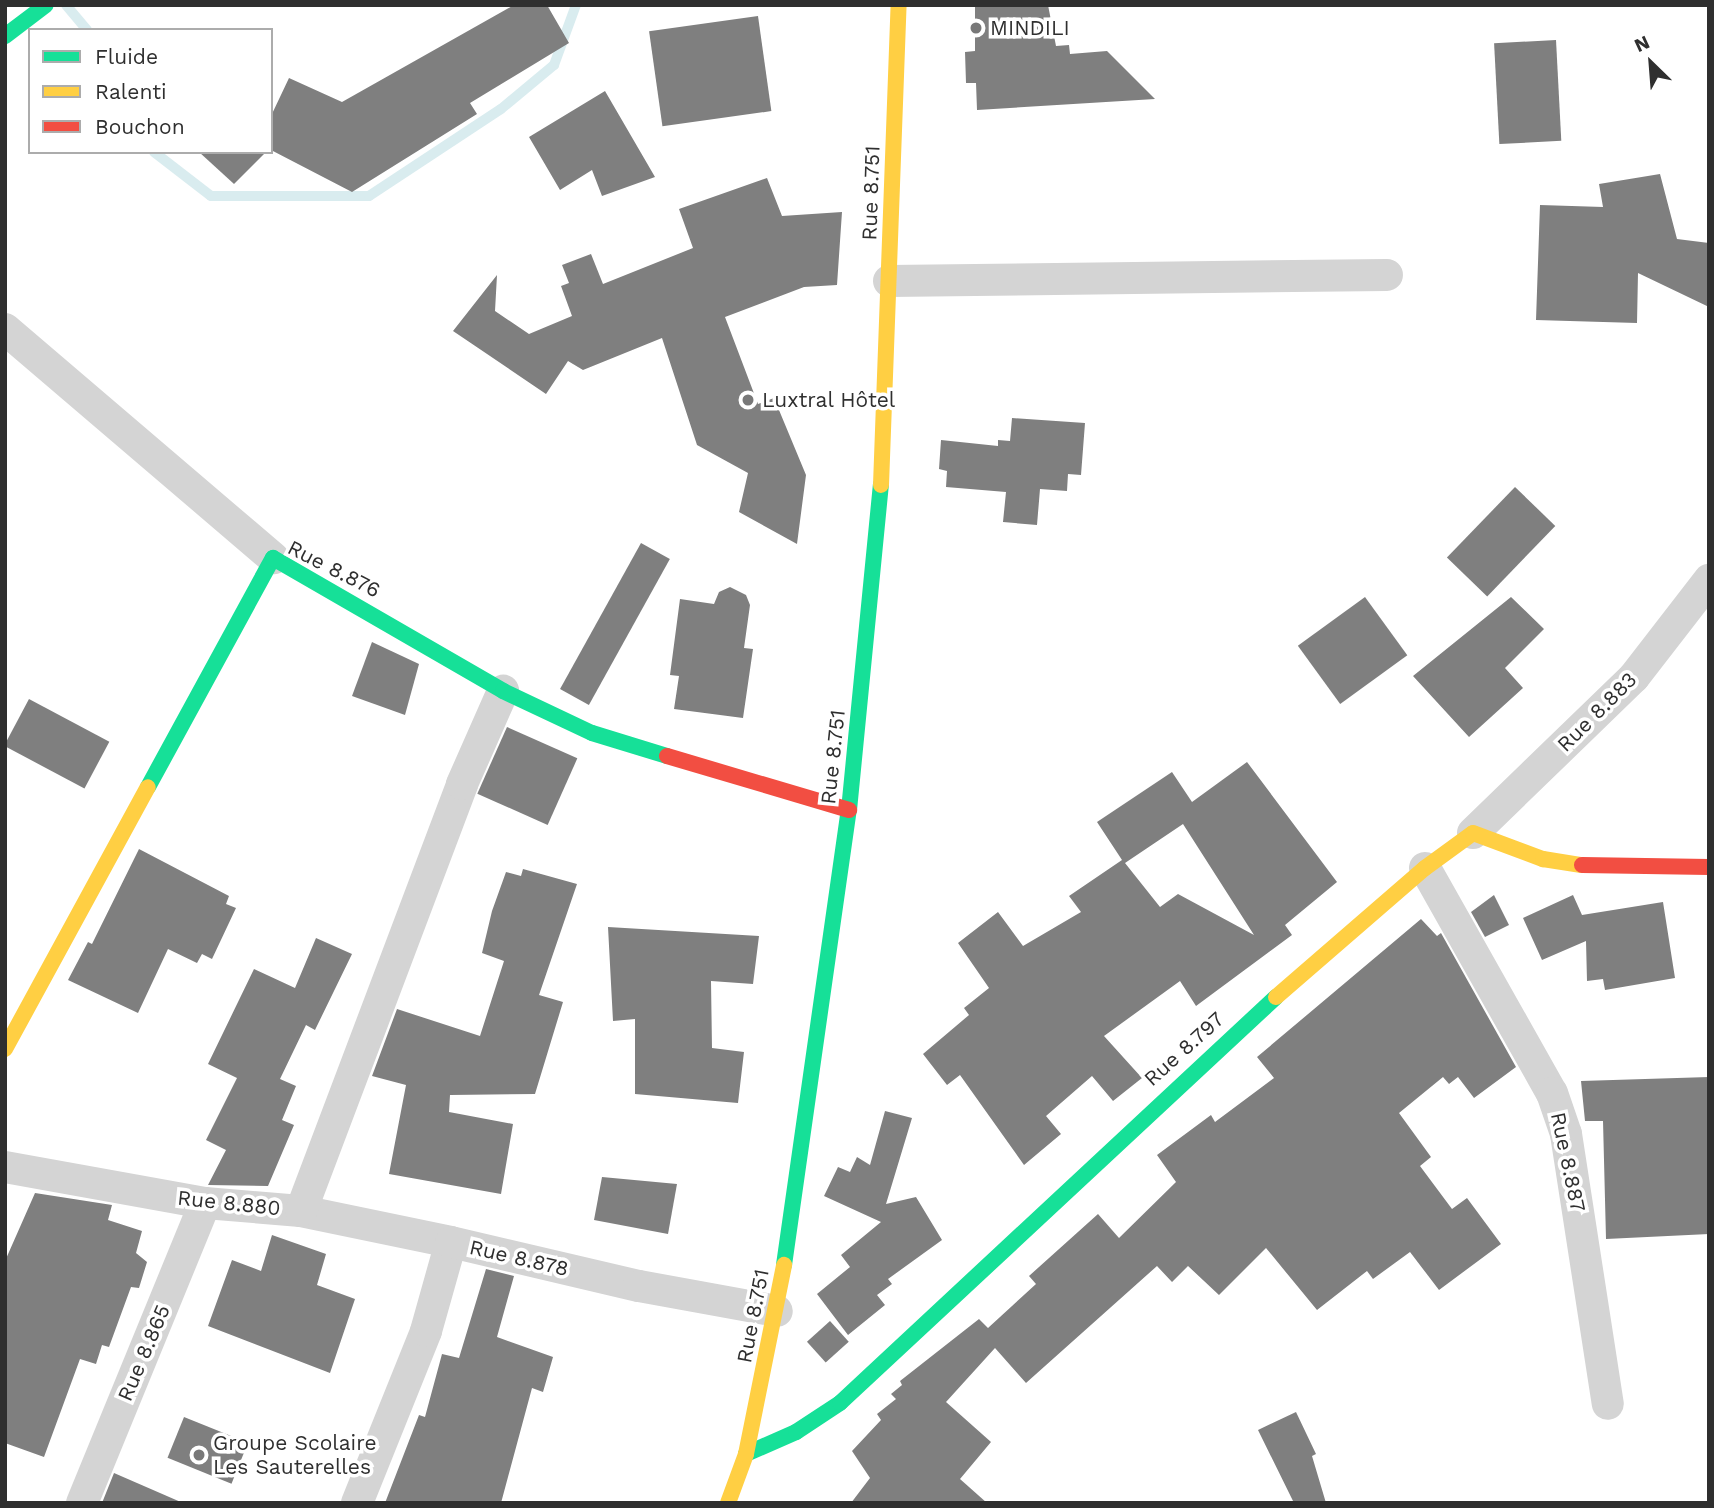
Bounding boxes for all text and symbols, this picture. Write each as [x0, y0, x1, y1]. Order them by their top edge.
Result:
place label: MINDILI [990, 15, 1070, 41]
marker: MINDILI [968, 20, 984, 36]
legend [28, 28, 273, 154]
north arrow [1616, 28, 1686, 98]
text: N [1631, 30, 1653, 57]
text: Fluide [95, 44, 158, 69]
text: Ralenti [95, 79, 167, 104]
text: Bouchon [95, 114, 185, 139]
street label: Rue 8.751 [857, 145, 885, 241]
place label: Luxtral Hôtel [762, 387, 896, 413]
marker: Luxtral Hôtel [740, 392, 756, 408]
street label: Rue 8.876 [283, 535, 385, 603]
street label: Rue 8.883 [1552, 667, 1642, 757]
street label: Rue 8.751 [816, 709, 850, 805]
street label: Rue 8.797 [1139, 1007, 1229, 1091]
street label: Rue 8.887 [1545, 1110, 1591, 1214]
street label: Rue 8.880 [176, 1185, 282, 1221]
street label: Rue 8.878 [467, 1234, 571, 1282]
street label: Rue 8.751 [732, 1267, 774, 1365]
street label: Rue 8.865 [112, 1301, 176, 1405]
place label: Groupe Scolaire Les Sauterelles [213, 1430, 377, 1480]
marker: Groupe Scolaire Les Sauterelles [191, 1447, 207, 1463]

